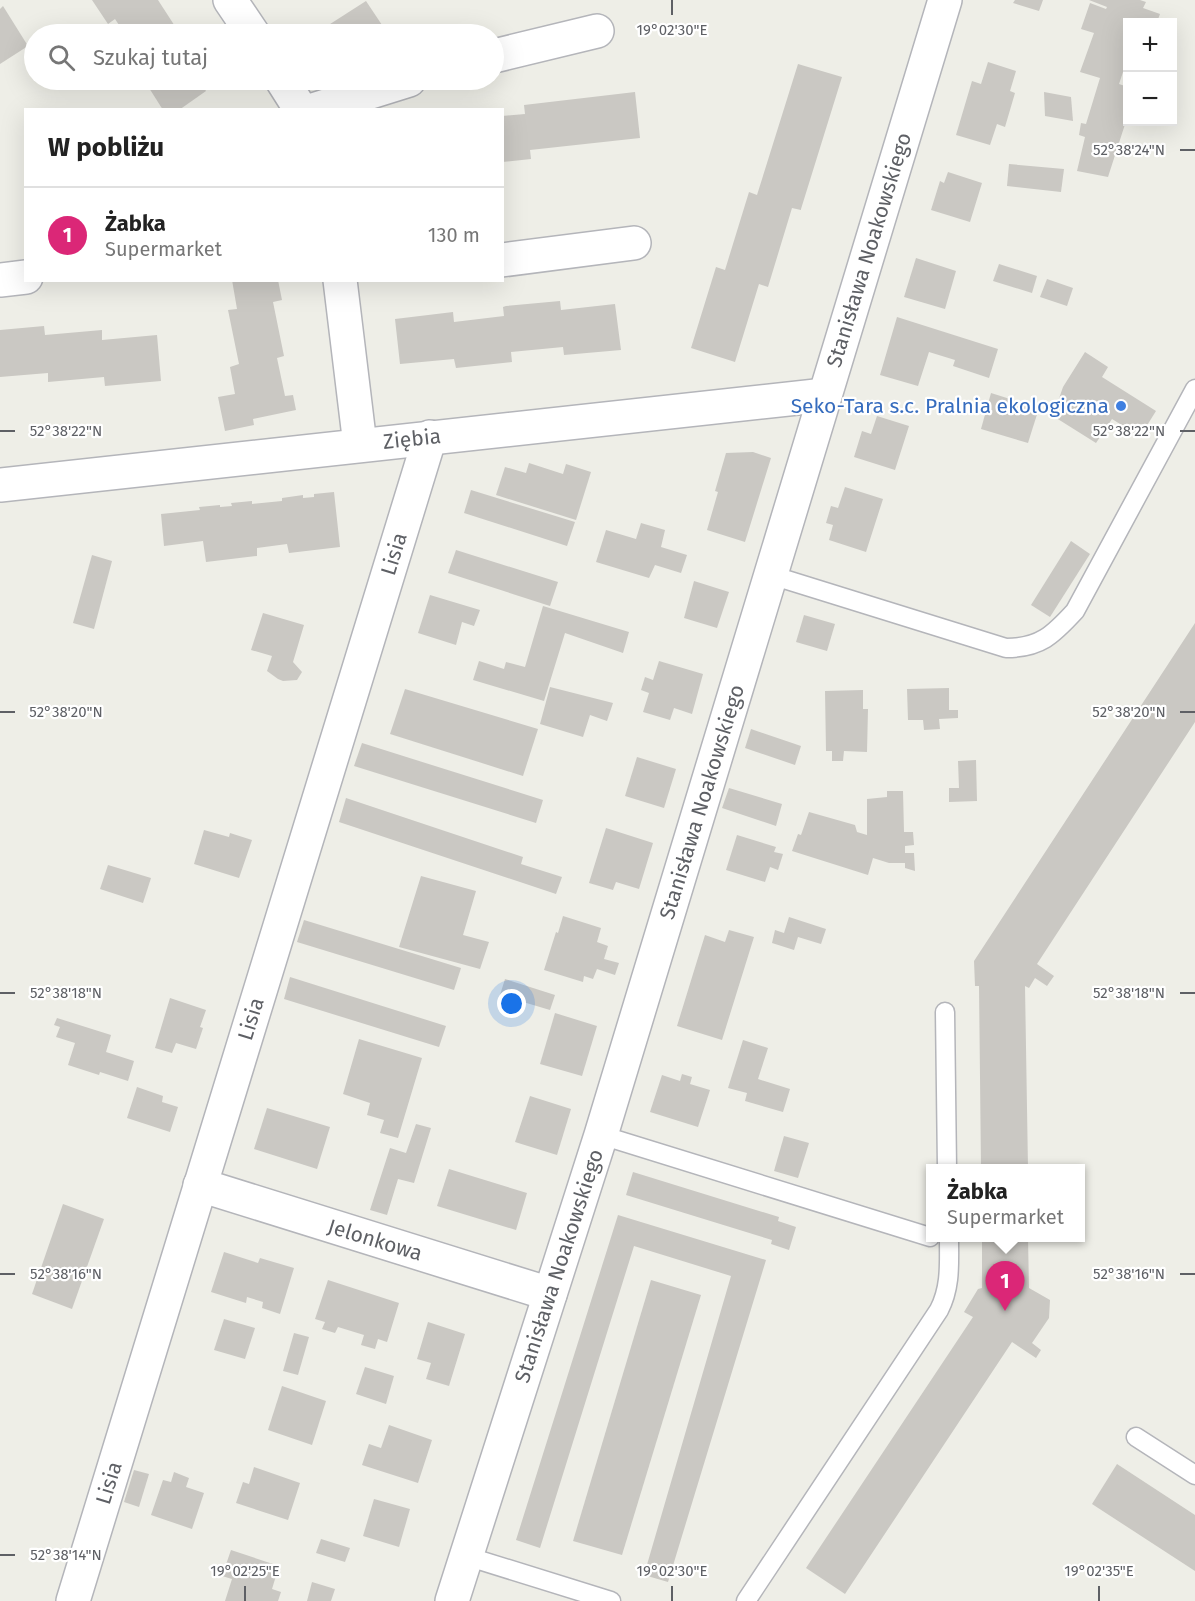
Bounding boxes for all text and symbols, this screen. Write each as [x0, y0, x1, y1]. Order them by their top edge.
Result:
map controls [1123, 18, 1177, 126]
button: + [1123, 18, 1177, 72]
text: 19°02'30"E [637, 21, 707, 39]
search box [24, 24, 504, 90]
icon: search [45, 41, 78, 74]
text: Szukaj tutaj [93, 44, 208, 71]
button: − [1123, 72, 1177, 126]
street label: Stanisława Noakowskiego [821, 130, 917, 370]
text: W pobliżu [48, 132, 164, 163]
text: 52°38'24"N [1093, 141, 1165, 159]
text: Żabka [105, 210, 166, 237]
text: 1 [63, 223, 72, 247]
text: 130 m [428, 223, 480, 247]
text: Supermarket [105, 237, 222, 261]
place label: Seko-Tara s.c. Pralnia ekologiczna [791, 393, 1109, 419]
marker: Seko-Tara s.c. Pralnia ekologiczna [1114, 399, 1128, 413]
text: 52°38'22"N [30, 422, 102, 440]
text: 52°38'22"N [1093, 422, 1165, 440]
street label: Ziębia [382, 423, 442, 455]
street label: Lisia [375, 529, 413, 579]
street label: Stanisława Noakowskiego [654, 682, 750, 922]
text: 52°38'20"N [29, 703, 103, 721]
text: 52°38'20"N [1092, 703, 1166, 721]
text: 52°38'18"N [30, 984, 102, 1002]
text: 52°38'18"N [1093, 984, 1165, 1002]
your location [497, 989, 526, 1018]
street label: Lisia [232, 994, 270, 1044]
street label: Stanisława Noakowskiego [509, 1146, 609, 1386]
popup [926, 1164, 1085, 1242]
text: Żabka [947, 1178, 1008, 1205]
text: Supermarket [947, 1205, 1064, 1229]
street label: Jelonkowa [325, 1213, 425, 1267]
pin: 1 [986, 1262, 1024, 1311]
text: 52°38'16"N [30, 1265, 102, 1283]
text: 52°38'16"N [1093, 1265, 1165, 1283]
street label: Lisia [90, 1458, 128, 1508]
text: 52°38'14"N [30, 1546, 102, 1564]
text: 19°02'25"E [210, 1562, 280, 1580]
text: 19°02'30"E [637, 1562, 707, 1580]
text: 19°02'35"E [1064, 1562, 1134, 1580]

